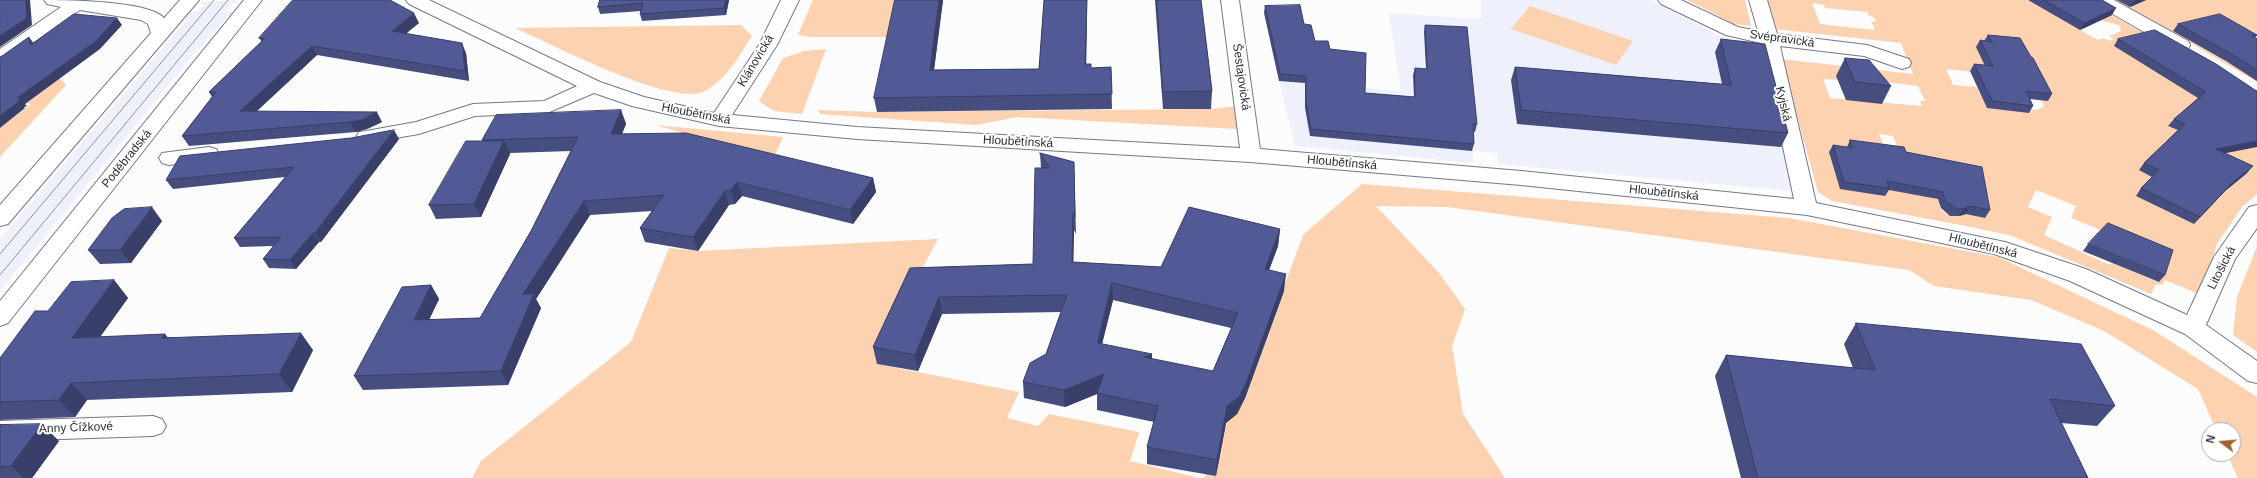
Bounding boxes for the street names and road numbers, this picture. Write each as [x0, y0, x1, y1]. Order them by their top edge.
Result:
street label: Svépravická [1749, 27, 1815, 51]
street label: Klánovická [735, 32, 777, 90]
street label: Šestajovická [1229, 43, 1253, 111]
street label: Kyjská [1772, 85, 1794, 123]
street label: Hloubětínská [660, 100, 732, 128]
street label: Poděbradská [99, 127, 155, 191]
street label: Hloubětínská [983, 133, 1053, 151]
street label: Hloubětínská [1306, 153, 1378, 173]
street label: Hloubětínská [1628, 182, 1700, 204]
street label: Hloubětínská [1947, 231, 2019, 261]
street label: Litošická [2205, 244, 2239, 292]
street label: Anny Čížkové [39, 420, 113, 436]

